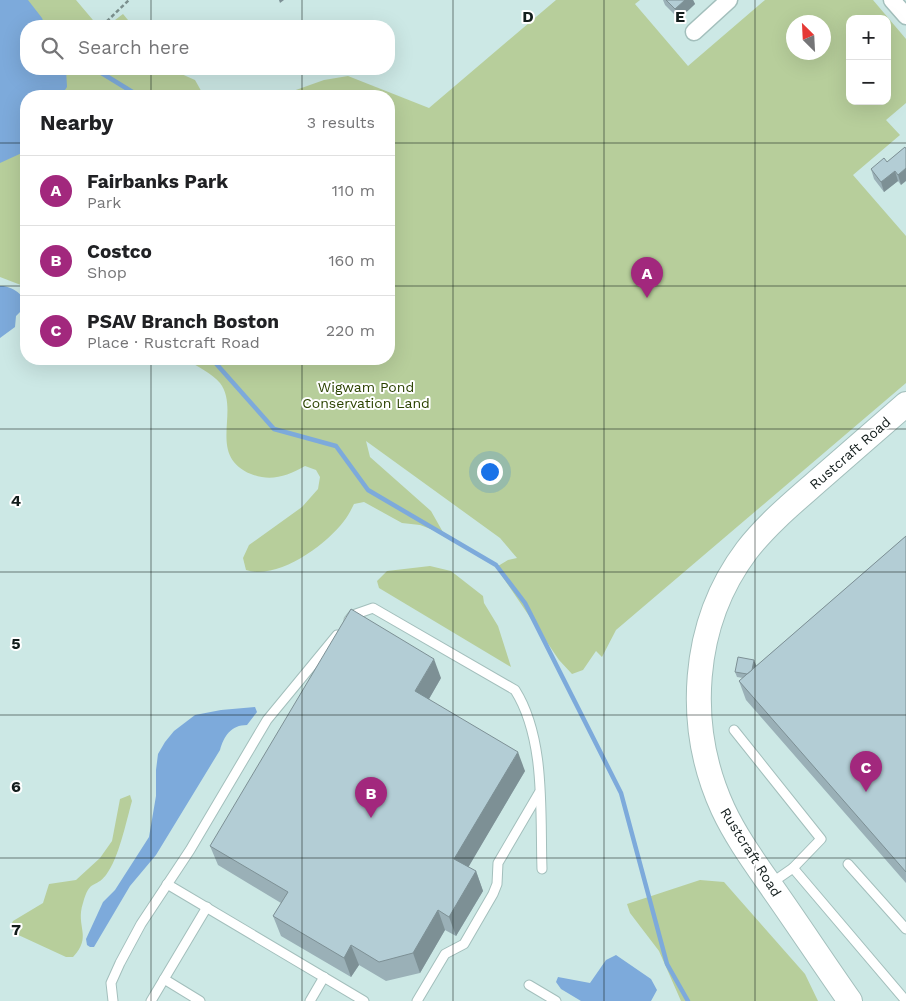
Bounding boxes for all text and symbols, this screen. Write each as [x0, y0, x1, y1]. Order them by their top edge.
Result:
text: D [522, 7, 534, 26]
text: E [675, 7, 685, 26]
north arrow [786, 15, 831, 60]
map controls [846, 15, 891, 105]
button: + [846, 15, 891, 60]
search box [20, 20, 395, 75]
icon: search [38, 34, 66, 62]
text: Search here [78, 36, 189, 59]
button: − [846, 60, 891, 105]
text: Nearby [40, 110, 113, 135]
text: 3 results [307, 113, 375, 132]
text: Fairbanks Park [87, 170, 228, 193]
text: A [51, 181, 61, 200]
text: 110 m [332, 181, 375, 200]
text: Park [87, 193, 121, 212]
text: Costco [87, 240, 152, 263]
text: B [51, 251, 61, 270]
text: 160 m [328, 251, 375, 270]
pin: A [631, 257, 663, 298]
text: Shop [87, 263, 127, 282]
text: PSAV Branch Boston [87, 310, 279, 333]
text: C [51, 321, 61, 340]
text: 220 m [326, 321, 375, 340]
text: Place · Rustcraft Road [87, 333, 260, 352]
park label: Wigwam Pond Conservation Land [302, 379, 430, 411]
street label: Rustcraft Road [806, 414, 894, 492]
your location [477, 459, 503, 485]
text: 4 [11, 491, 21, 510]
text: 5 [11, 634, 21, 653]
pin: C [850, 751, 882, 792]
text: 6 [11, 777, 21, 796]
pin: B [355, 777, 387, 818]
street label: Rustcraft Road [717, 805, 785, 899]
text: 7 [11, 920, 21, 939]

